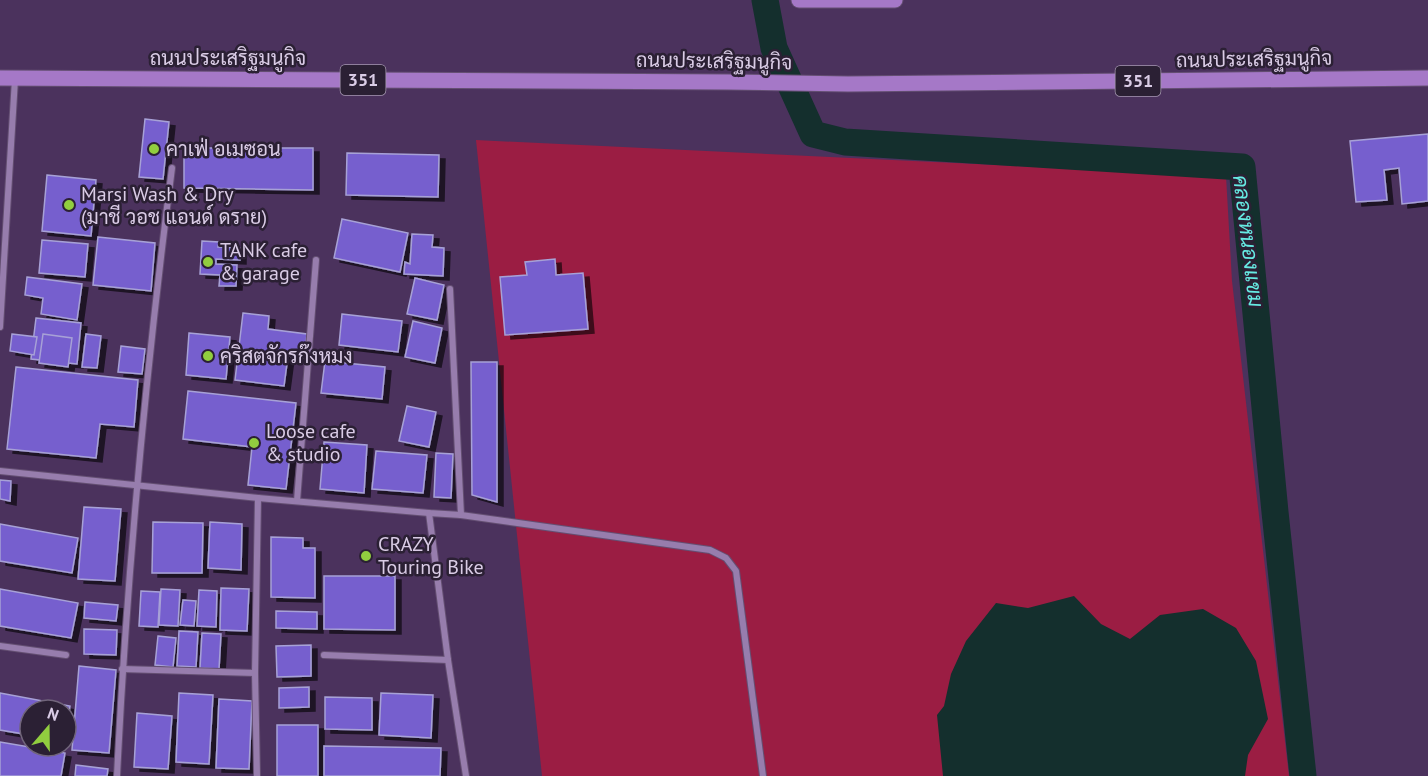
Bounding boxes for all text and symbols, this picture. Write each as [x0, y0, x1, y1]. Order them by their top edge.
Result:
street label: ถนนประเสริฐมนูกิจ [150, 45, 306, 73]
street label: ถนนประเสริฐมนูกิจ [1176, 45, 1332, 75]
street label: ถนนประเสริฐมนูกิจ [636, 47, 792, 77]
road number: 351 [340, 65, 386, 95]
road number: 351 [1116, 66, 1160, 96]
place label: คาเฟ่ อเมซอน [166, 136, 281, 162]
marker: คาเฟ่ อเมซอน [147, 142, 161, 156]
water label: คลองหนองแขม [1227, 173, 1270, 309]
place label: Marsi Wash & Dry (มาชี วอช แอนด์ ดราย) [81, 181, 267, 230]
marker: Marsi Wash & Dry (มาชี วอช แอนด์ ดราย) [62, 198, 76, 212]
place label: TANK cafe & garage [220, 237, 307, 286]
marker: TANK cafe & garage [201, 255, 215, 269]
place label: คริสตจักรก๊งหมง [220, 343, 352, 369]
marker: คริสตจักรก๊งหมง [201, 349, 215, 363]
place label: Loose cafe & studio [266, 418, 356, 467]
marker: Loose cafe & studio [247, 436, 261, 450]
place label: CRAZY Touring Bike [378, 531, 484, 580]
marker: CRAZY Touring Bike [359, 549, 373, 563]
north arrow [18, 698, 78, 758]
text: N [45, 703, 61, 725]

